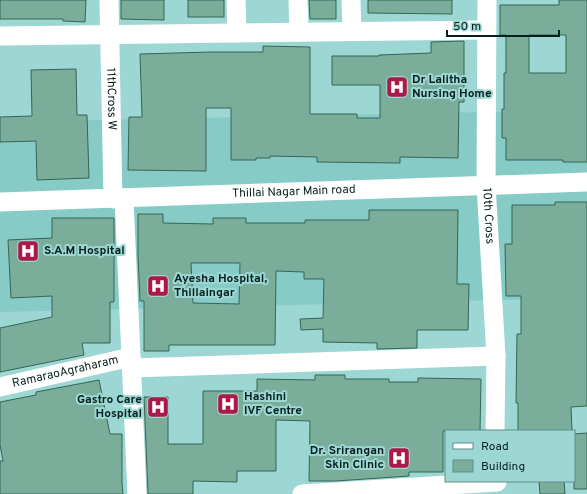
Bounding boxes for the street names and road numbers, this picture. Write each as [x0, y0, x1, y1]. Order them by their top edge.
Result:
street label: 11thCross W [102, 67, 120, 130]
street label: Thillai Nagar Main road [232, 182, 356, 202]
street label: 10th Cross [478, 187, 497, 244]
street label: RamaraoAgraharam [11, 352, 120, 392]

